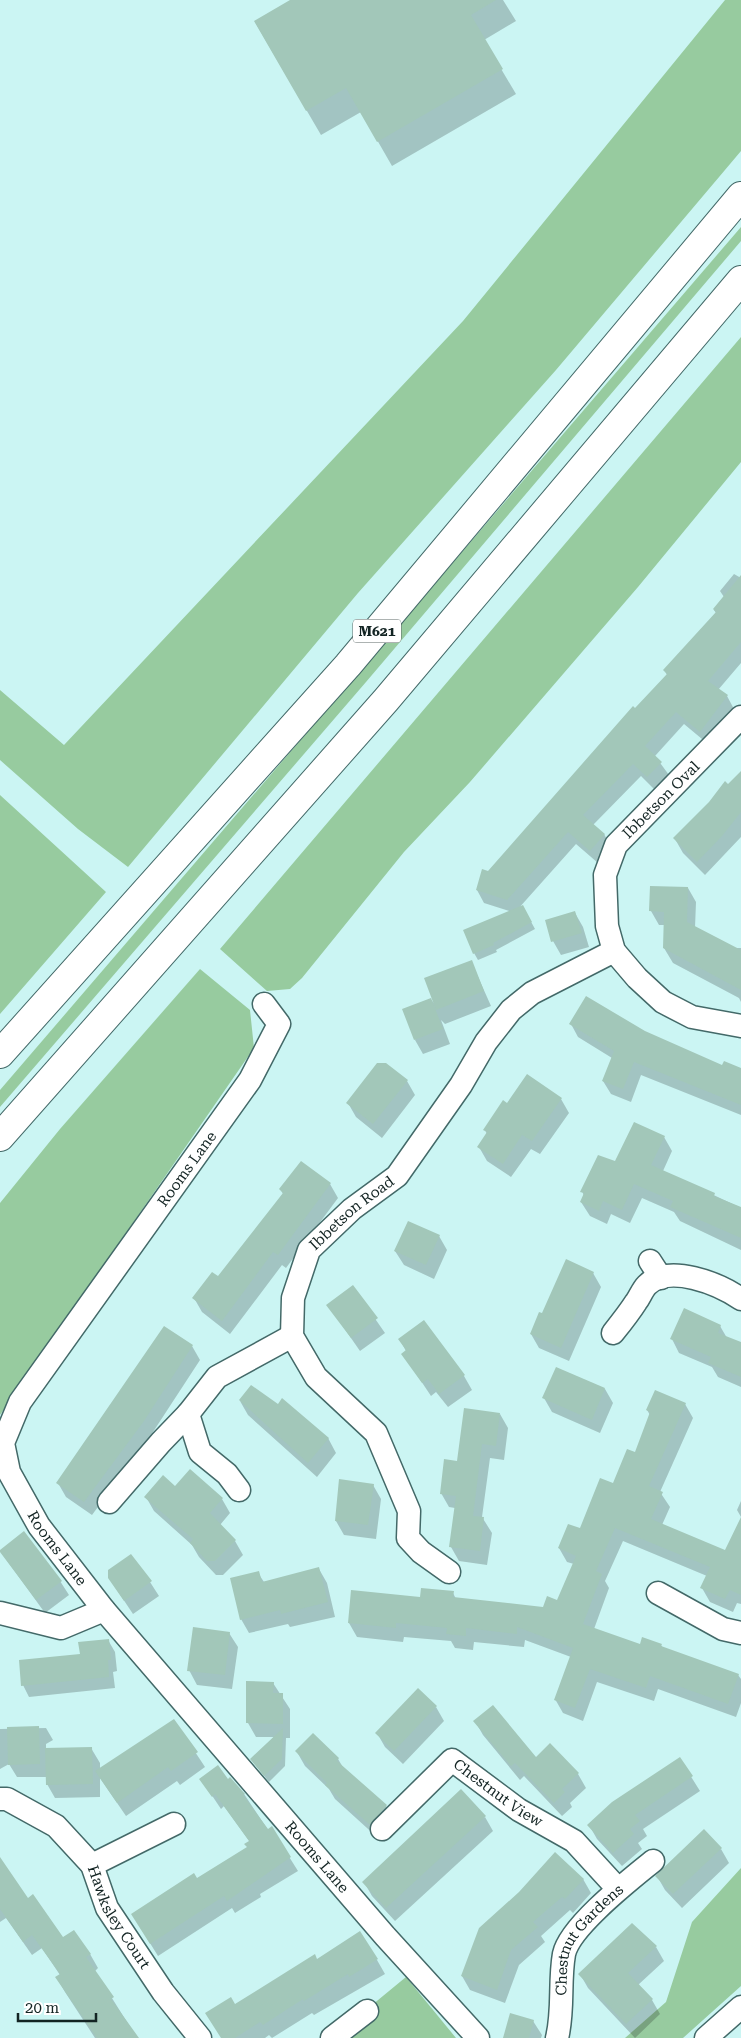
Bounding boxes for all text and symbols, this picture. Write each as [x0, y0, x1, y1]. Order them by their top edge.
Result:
road number: M621 [353, 620, 401, 642]
street label: Ibbetson Oval [619, 757, 704, 842]
street label: Rooms Lane [154, 1128, 220, 1210]
street label: Ibbetson Road [306, 1172, 398, 1254]
street label: Rooms Lane [23, 1508, 91, 1589]
street label: Chestnut View [450, 1755, 546, 1831]
street label: Rooms Lane [281, 1818, 353, 1897]
street label: Hawksley Court [84, 1863, 154, 1973]
street label: Chestnut Gardens [552, 1880, 627, 1996]
scale bar [18, 1990, 95, 2022]
text: 20 m [25, 1999, 60, 2017]

